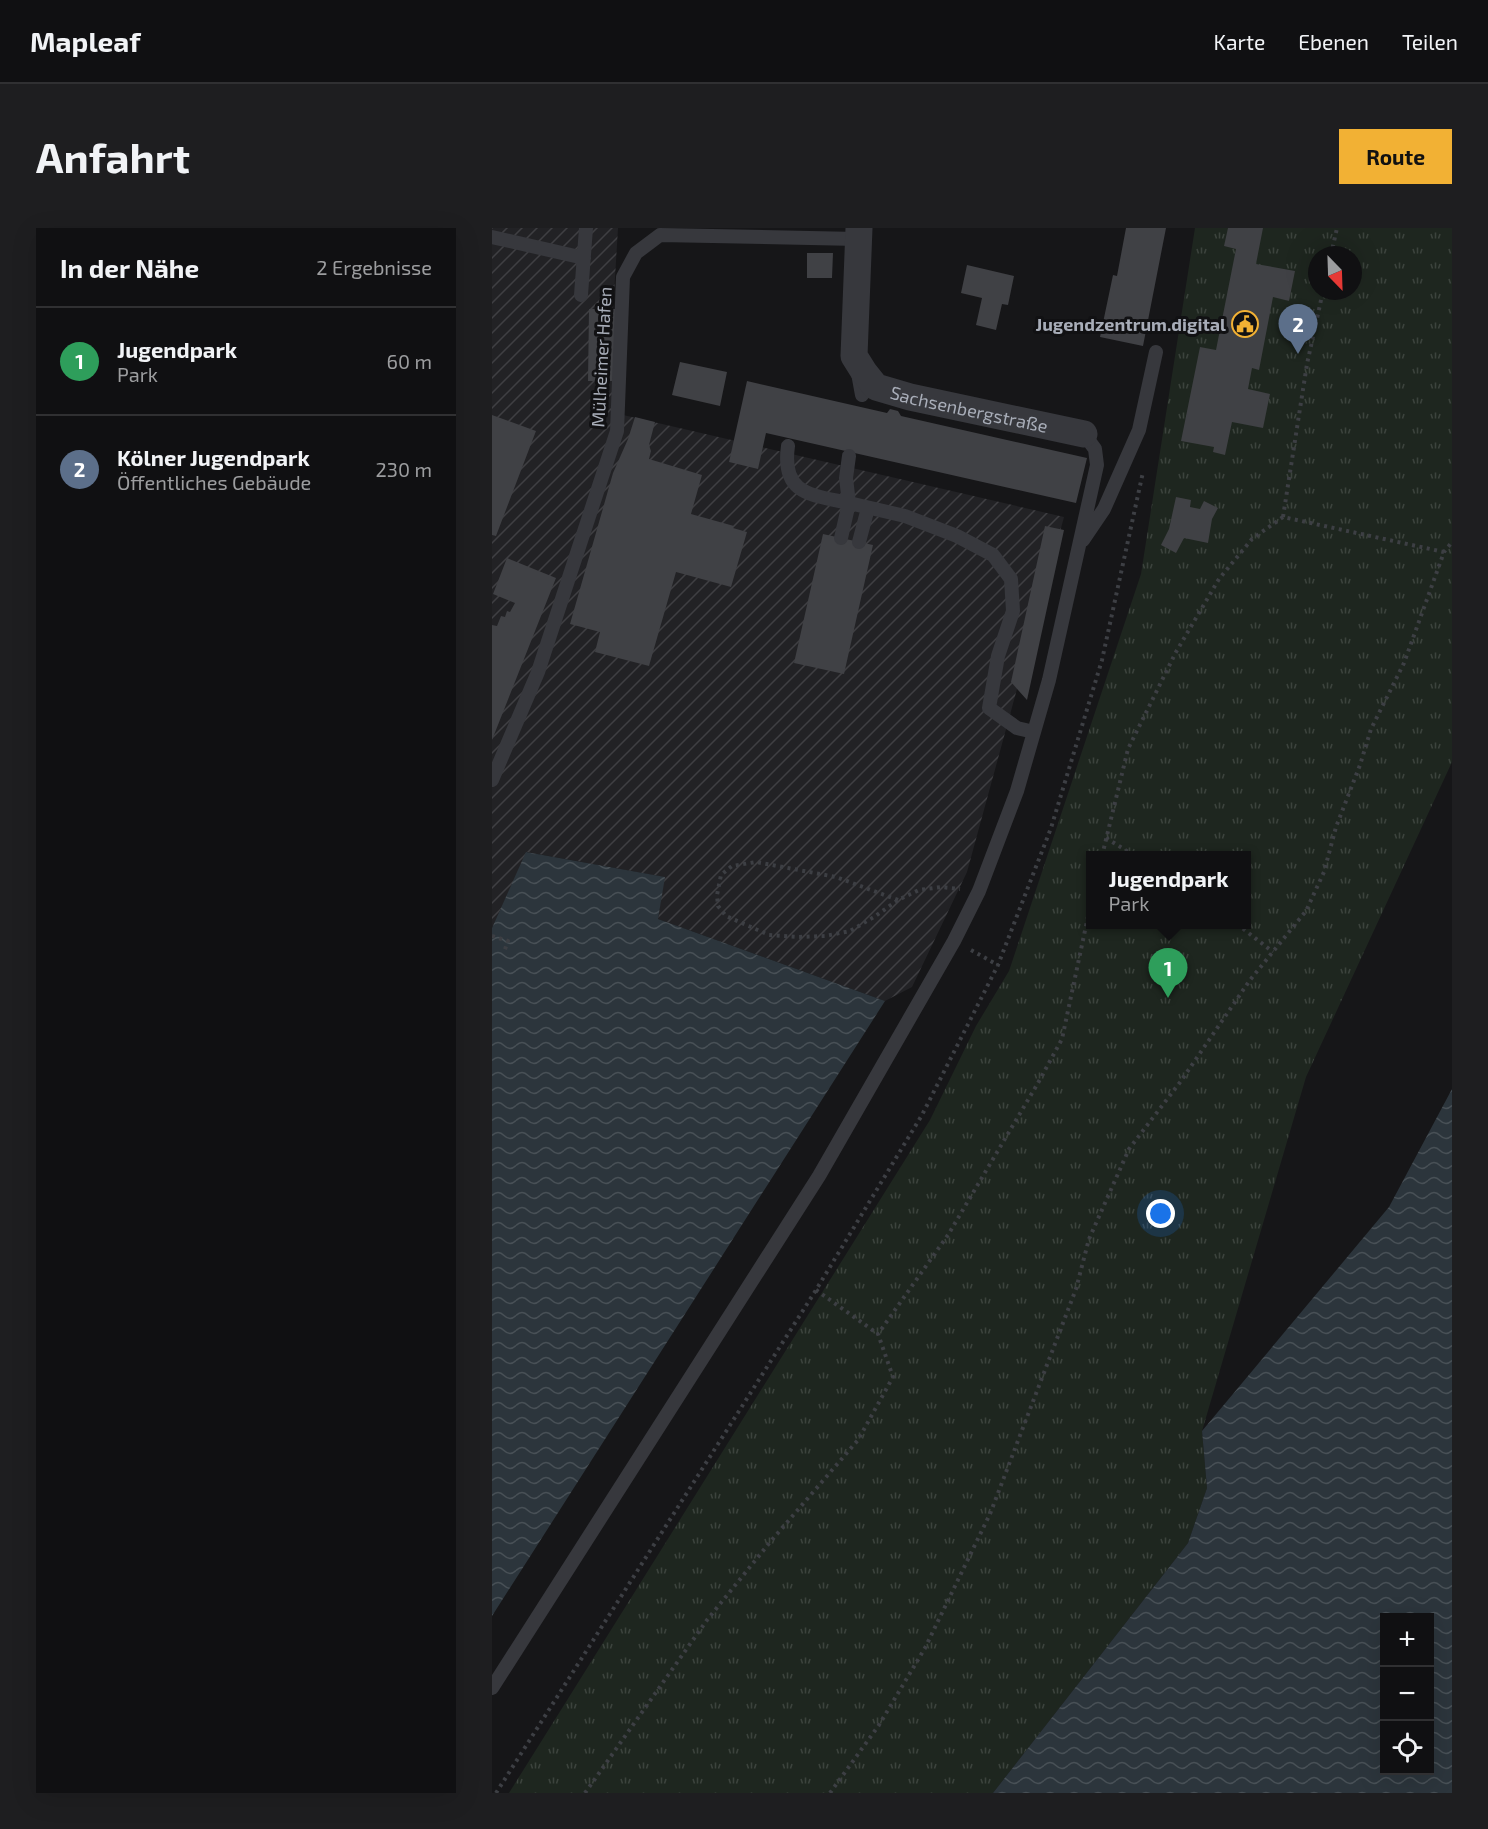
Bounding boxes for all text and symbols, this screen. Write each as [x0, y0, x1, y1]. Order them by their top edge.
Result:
text: Mapleaf [30, 24, 141, 58]
text: Karte [1214, 29, 1265, 54]
text: Ebenen [1298, 29, 1369, 54]
text: Teilen [1402, 29, 1458, 54]
button: Route [1339, 129, 1452, 184]
text: Anfahrt [36, 131, 190, 181]
north arrow [1308, 246, 1362, 300]
text: In der Nähe [60, 252, 199, 283]
text: 2 Ergebnisse [316, 255, 432, 279]
street label: Mülheimer Hafen [586, 286, 616, 428]
pin: 2 [1278, 304, 1318, 354]
public building icon: Jugendzentrum.digital [1230, 309, 1260, 339]
place label: Jugendzentrum.digital [1035, 313, 1226, 335]
text: Jugendpark [117, 336, 237, 362]
text: 1 [75, 349, 84, 373]
text: 60 m [387, 349, 432, 373]
text: Park [117, 362, 158, 386]
street label: Sachsenbergstraße [888, 381, 1050, 437]
text: Kölner Jugendpark [117, 444, 310, 470]
text: 2 [74, 457, 85, 481]
text: 230 m [376, 457, 432, 481]
text: Öffentliches Gebäude [117, 470, 311, 494]
popup [1086, 851, 1251, 929]
text: Jugendpark [1108, 865, 1229, 891]
text: Park [1108, 891, 1149, 915]
pin: 1 [1148, 948, 1188, 998]
your location [1146, 1199, 1175, 1228]
map controls [1380, 1613, 1434, 1775]
button: + [1380, 1613, 1434, 1667]
button: − [1380, 1667, 1434, 1721]
button: locate [1380, 1721, 1434, 1775]

